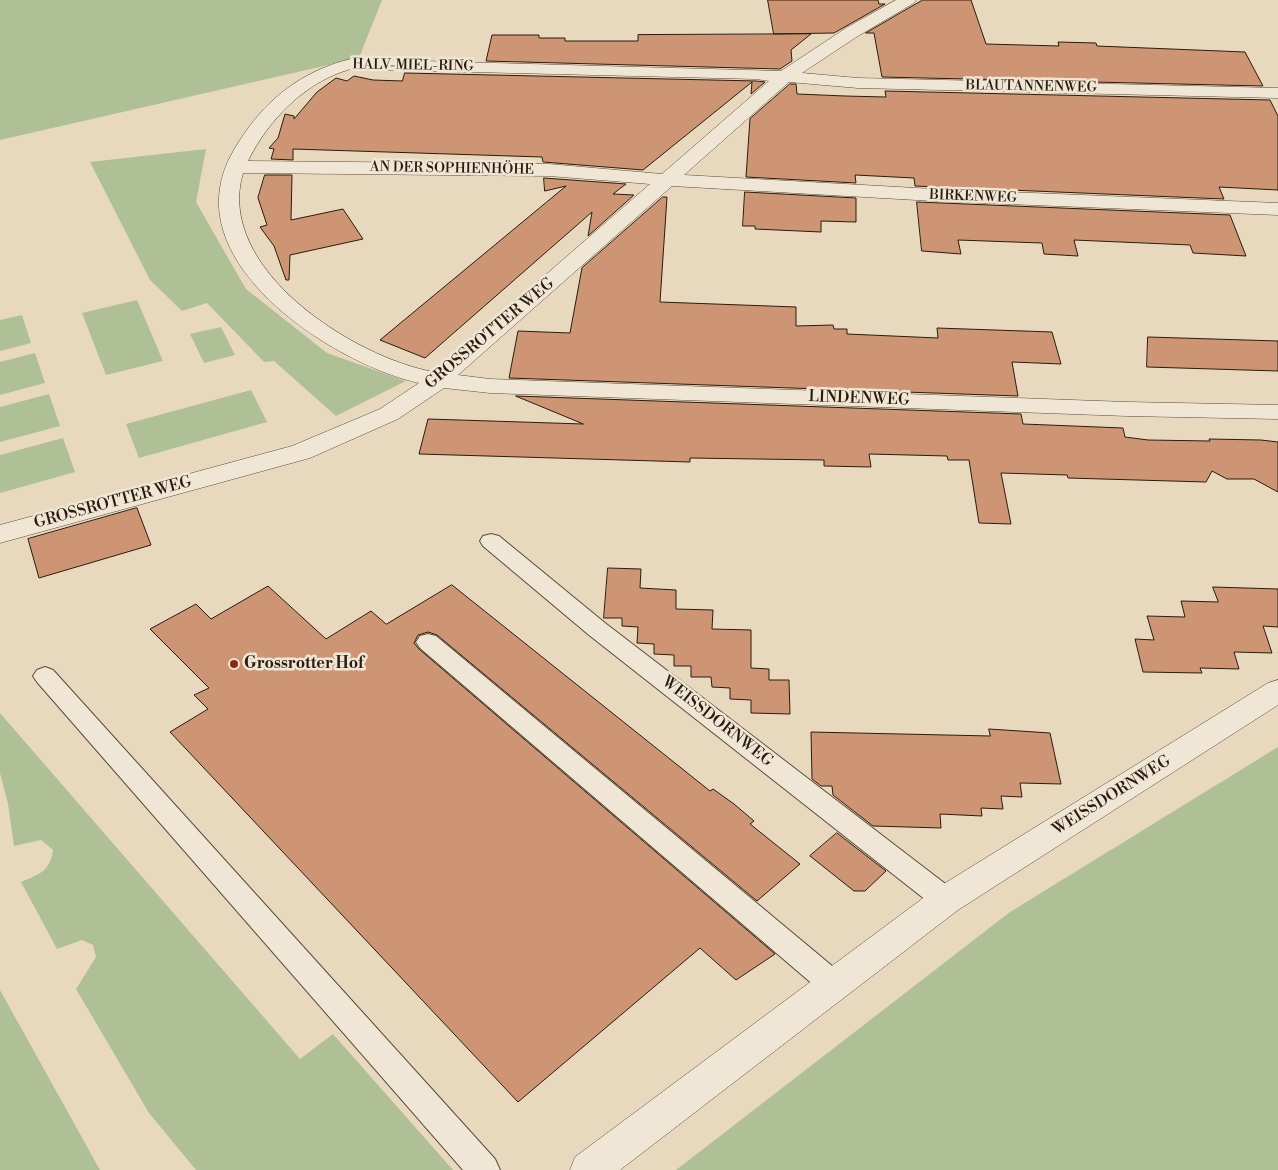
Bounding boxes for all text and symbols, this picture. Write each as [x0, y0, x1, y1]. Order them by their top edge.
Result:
street label: HALV-MIEL-RING [352, 57, 474, 75]
street label: BLAUTANNENWEG [965, 77, 1097, 97]
street label: AN DER SOPHIENHÖHE [370, 159, 534, 179]
street label: BIRKENWEG [929, 187, 1017, 207]
street label: GROSSROTTER WEG [422, 274, 558, 394]
street label: LINDENWEG [808, 388, 910, 410]
street label: GROSSROTTER WEG [32, 473, 194, 533]
place label: Grossrotter Hof [244, 654, 364, 674]
marker: Grossrotter Hof [228, 658, 240, 670]
street label: WEISSDORNWEG [658, 673, 776, 771]
street label: WEISSDORNWEG [1050, 752, 1174, 840]

